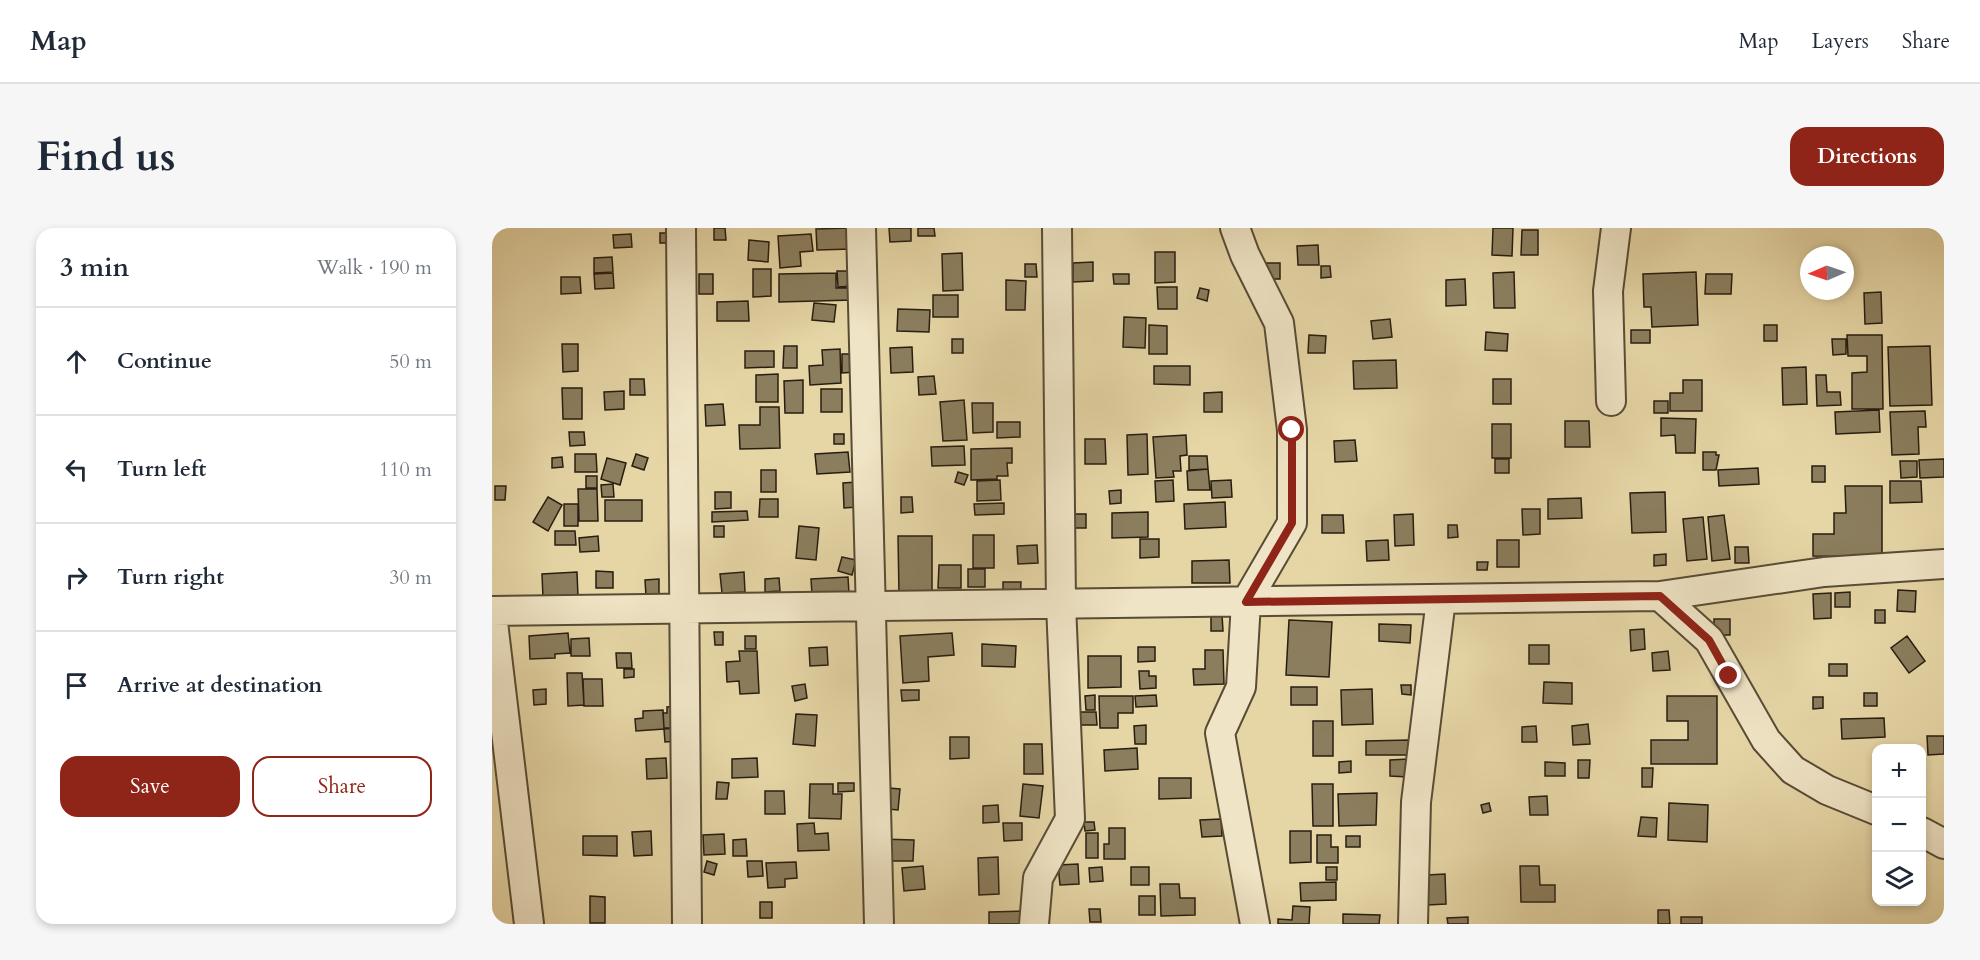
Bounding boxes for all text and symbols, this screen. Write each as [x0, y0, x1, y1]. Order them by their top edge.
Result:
text: Map [30, 22, 87, 60]
text: Map [1739, 27, 1779, 56]
text: Layers [1812, 27, 1869, 56]
text: Share [1902, 27, 1950, 56]
button: Directions [1790, 127, 1944, 186]
text: Find us [36, 128, 176, 185]
north arrow [1800, 246, 1854, 300]
text: 3 min [60, 250, 129, 285]
text: Walk · 190 m [317, 254, 432, 281]
icon: ahead [60, 345, 93, 378]
text: Continue [117, 346, 212, 376]
text: 50 m [389, 348, 432, 375]
route start [1278, 416, 1304, 442]
icon: left [60, 453, 93, 486]
text: Turn left [117, 454, 206, 484]
text: 110 m [379, 456, 432, 483]
icon: right [60, 561, 93, 594]
text: Turn right [117, 562, 224, 592]
text: 30 m [389, 564, 432, 591]
route end [1715, 662, 1741, 688]
icon: arrive [60, 669, 93, 702]
text: Arrive at destination [117, 670, 322, 700]
map controls [1872, 744, 1926, 906]
button: + [1872, 744, 1926, 798]
button: Save [60, 756, 240, 817]
button: Share [252, 756, 432, 817]
button: − [1872, 798, 1926, 852]
button: layers [1872, 852, 1926, 906]

